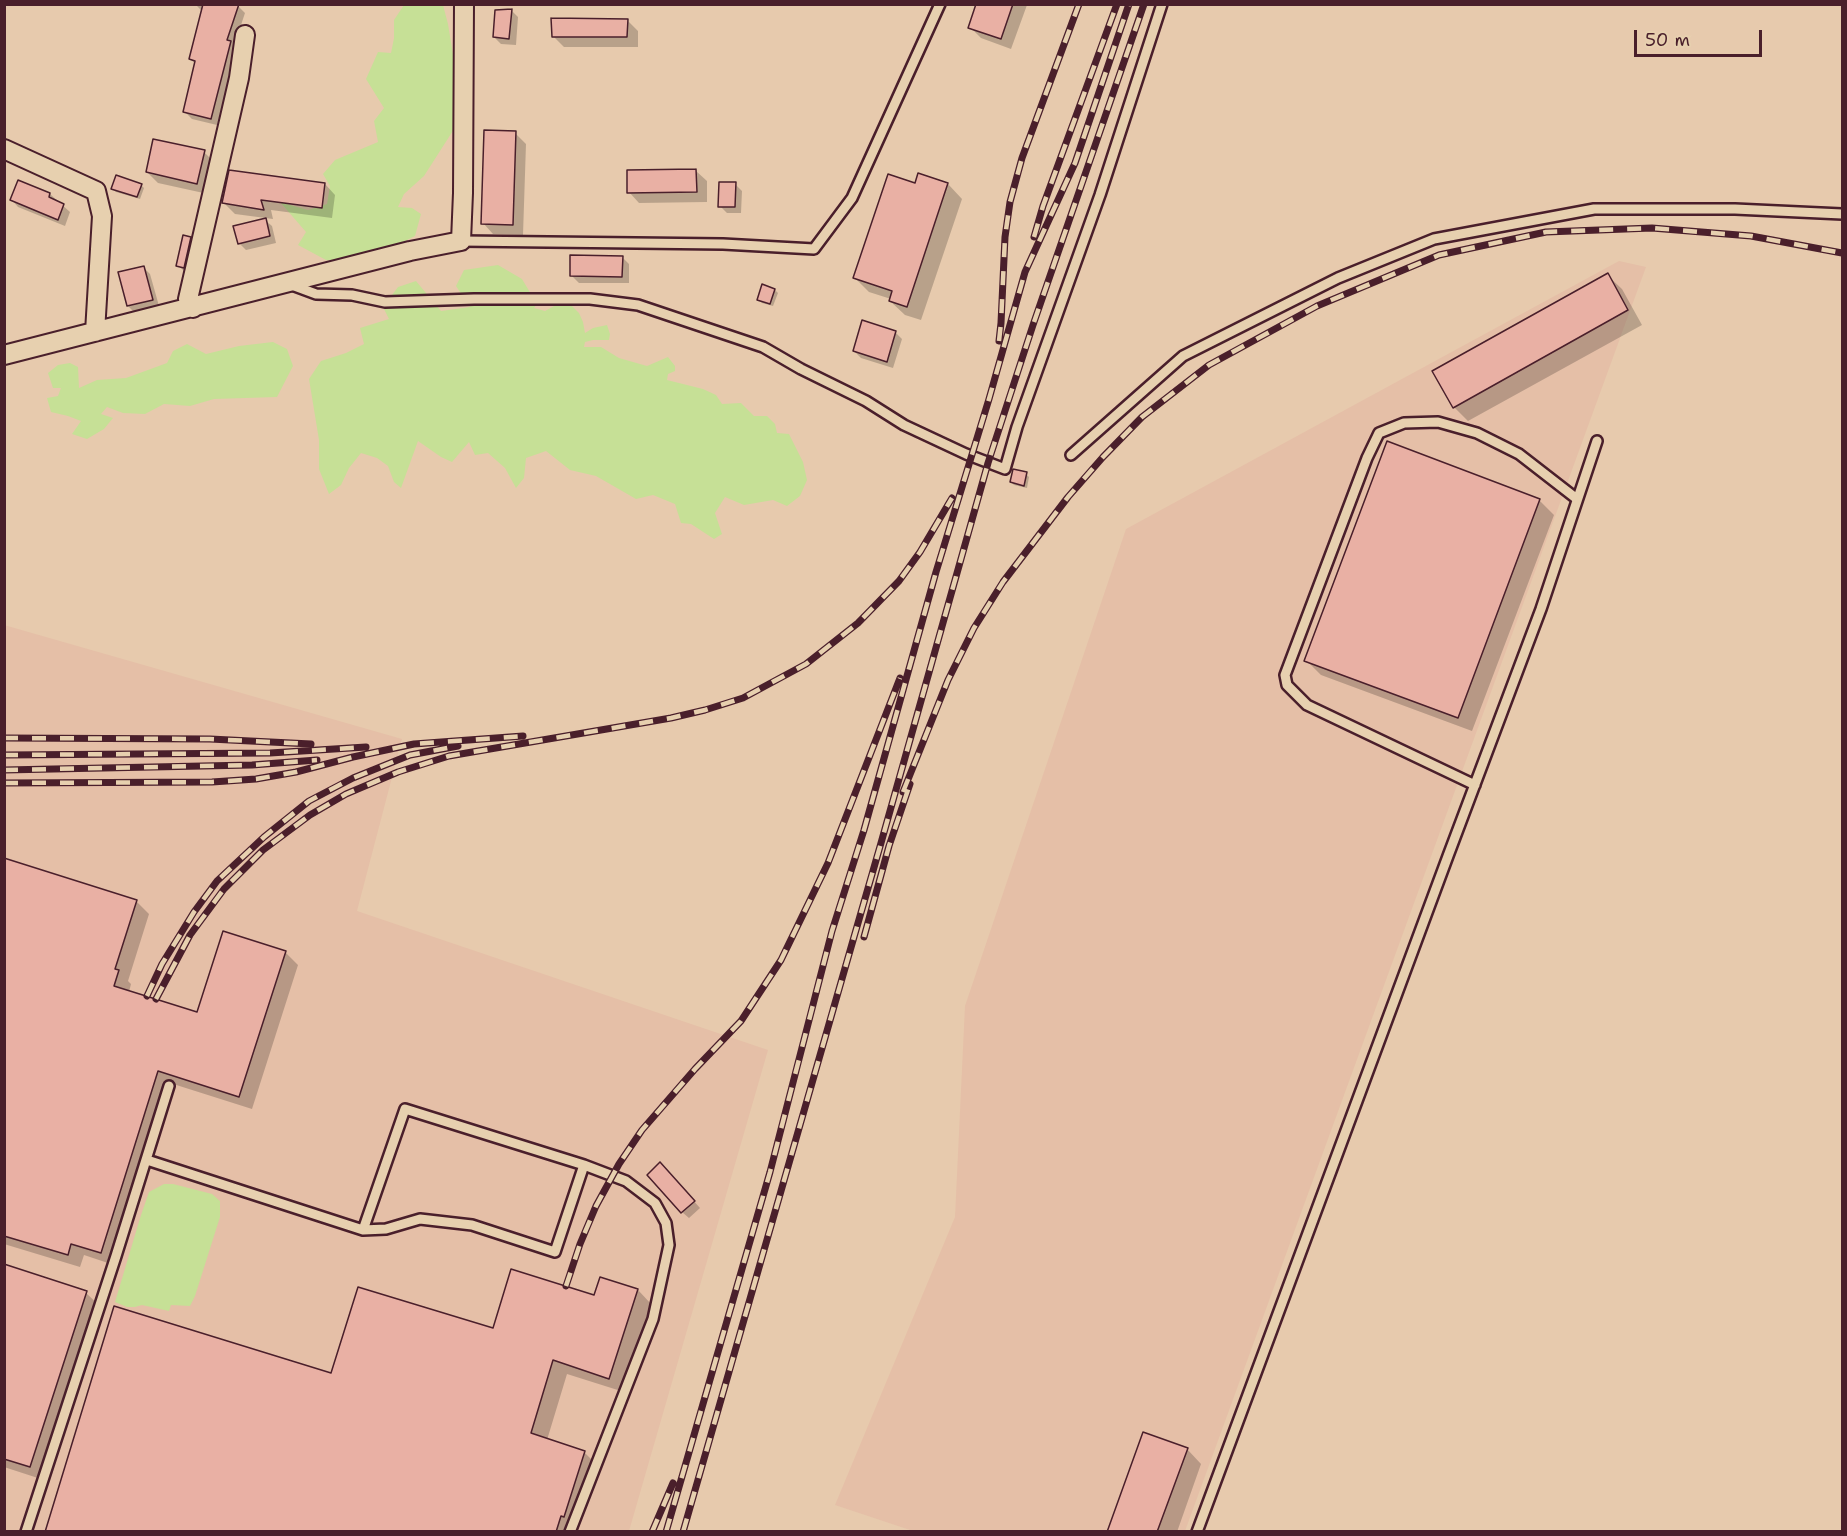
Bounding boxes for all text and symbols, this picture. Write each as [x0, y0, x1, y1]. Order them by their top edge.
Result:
scale bar [1637, 18, 1764, 56]
text: 50 m [1645, 28, 1690, 52]

